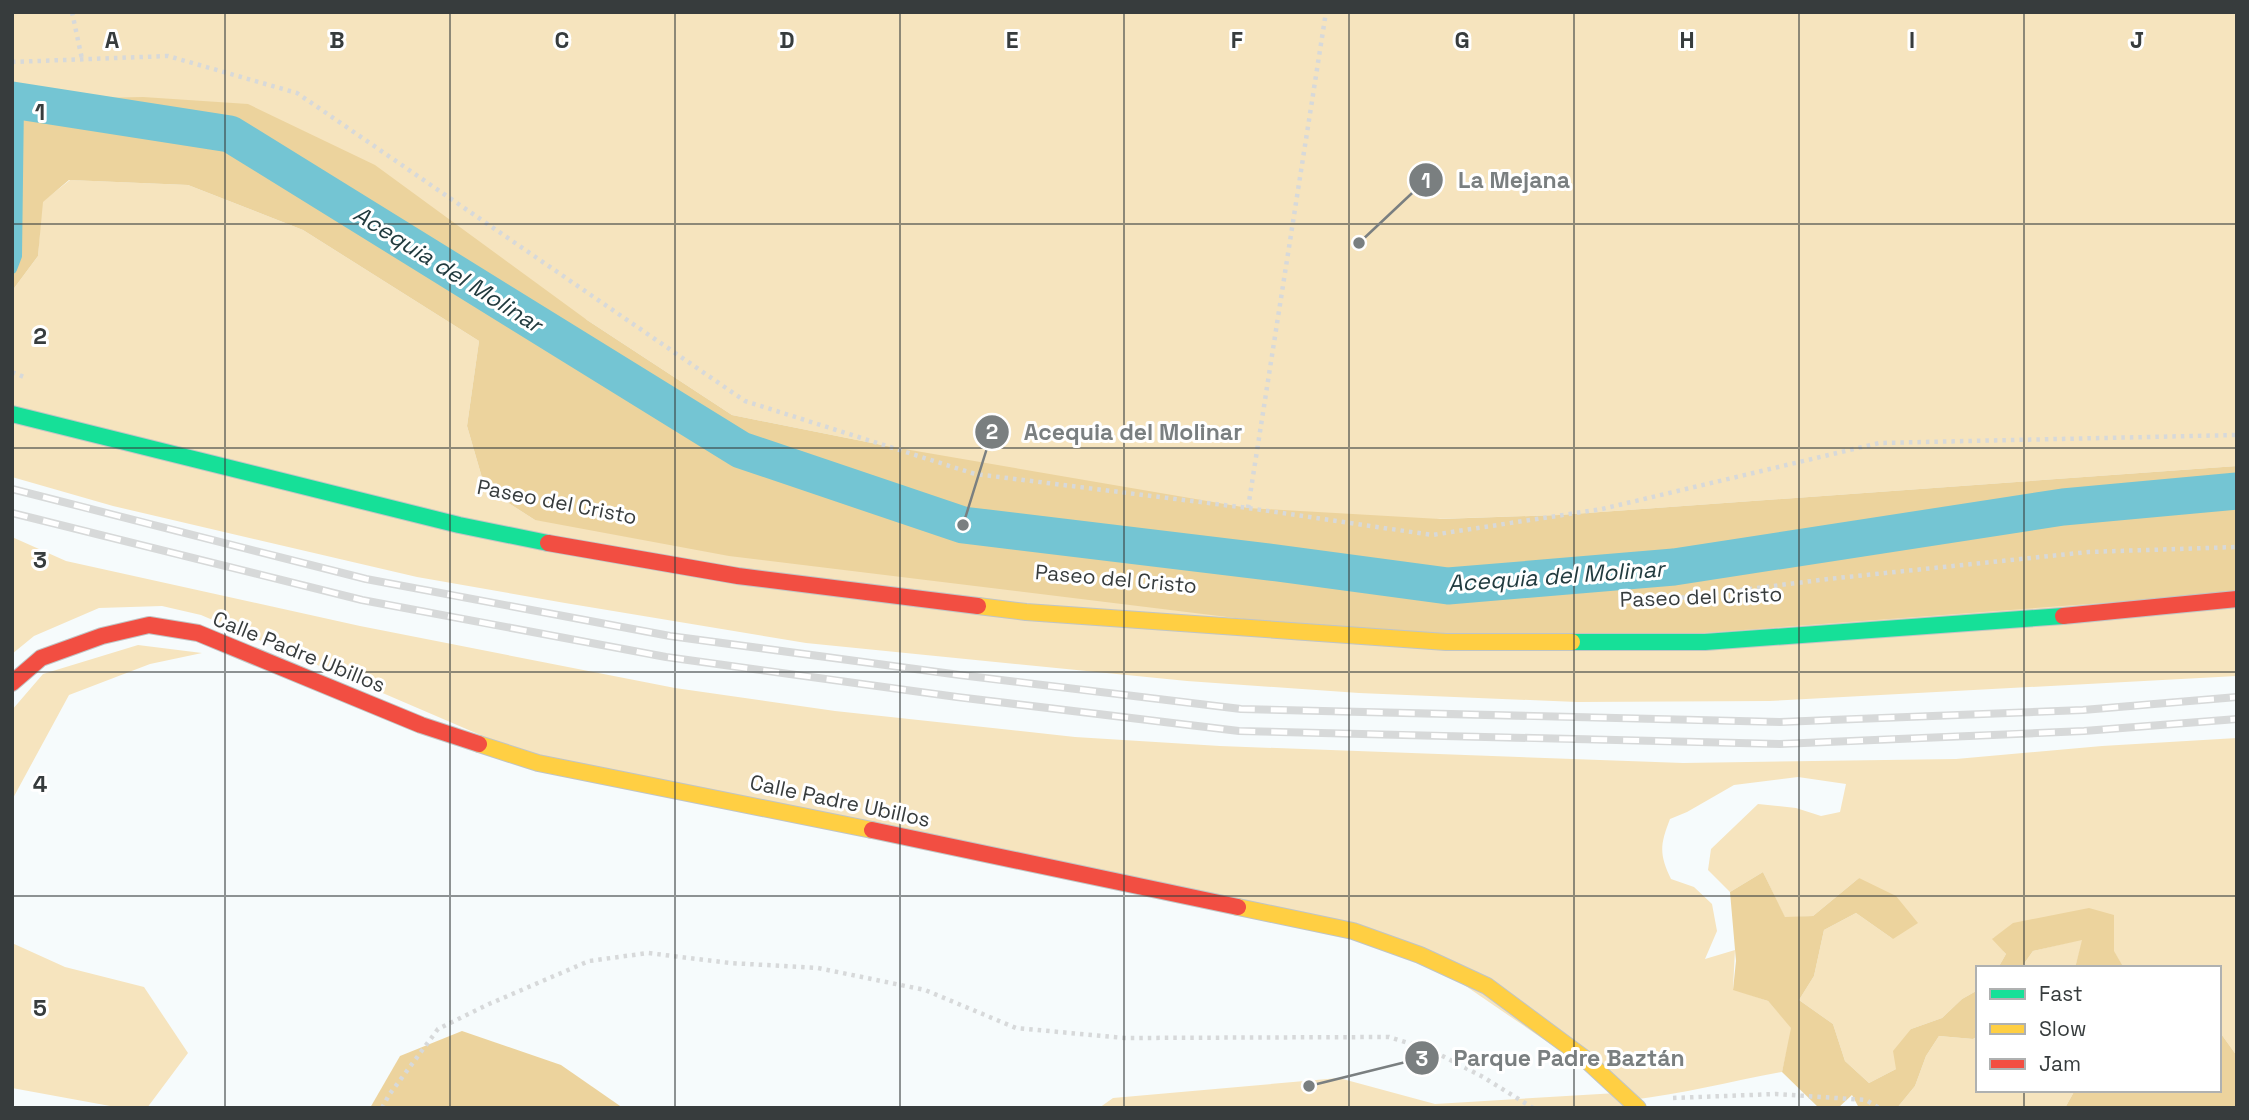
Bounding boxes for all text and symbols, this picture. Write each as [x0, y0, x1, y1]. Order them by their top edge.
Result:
text: A [105, 25, 120, 55]
text: B [329, 25, 345, 55]
text: C [555, 25, 569, 55]
text: D [779, 25, 795, 55]
text: E [1006, 25, 1018, 55]
text: F [1231, 25, 1243, 55]
text: G [1454, 25, 1470, 55]
text: H [1679, 25, 1695, 55]
text: I [1909, 25, 1915, 55]
text: J [2130, 25, 2144, 55]
text: 1 [35, 97, 45, 127]
callout: La Mejana [1409, 158, 1584, 202]
text: La Mejana [1458, 165, 1570, 195]
text: 1 [1421, 167, 1431, 194]
water label: Acequia del Molinar [348, 199, 550, 340]
text: 2 [33, 321, 47, 351]
callout: Acequia del Molinar [974, 410, 1256, 454]
text: Acequia del Molinar [1024, 417, 1242, 447]
text: 2 [986, 418, 998, 445]
street label: Paseo del Cristo [475, 473, 639, 530]
text: 3 [33, 545, 47, 575]
water label: Acequia del Molinar [1447, 553, 1668, 599]
street label: Paseo del Cristo [1034, 558, 1198, 599]
street label: Paseo del Cristo [1619, 580, 1783, 613]
street label: Calle Padre Ubillos [209, 605, 389, 698]
street label: Calle Padre Ubillos [747, 768, 933, 833]
text: 4 [33, 769, 48, 799]
legend [1976, 966, 2221, 1092]
text: Fast [2039, 980, 2083, 1007]
text: 5 [33, 993, 47, 1023]
text: Slow [2039, 1015, 2087, 1042]
callout: Parque Padre Baztán [1404, 1036, 1698, 1080]
text: Parque Padre Baztán [1453, 1043, 1685, 1073]
text: 3 [1416, 1045, 1428, 1072]
text: Jam [2039, 1050, 2081, 1077]

